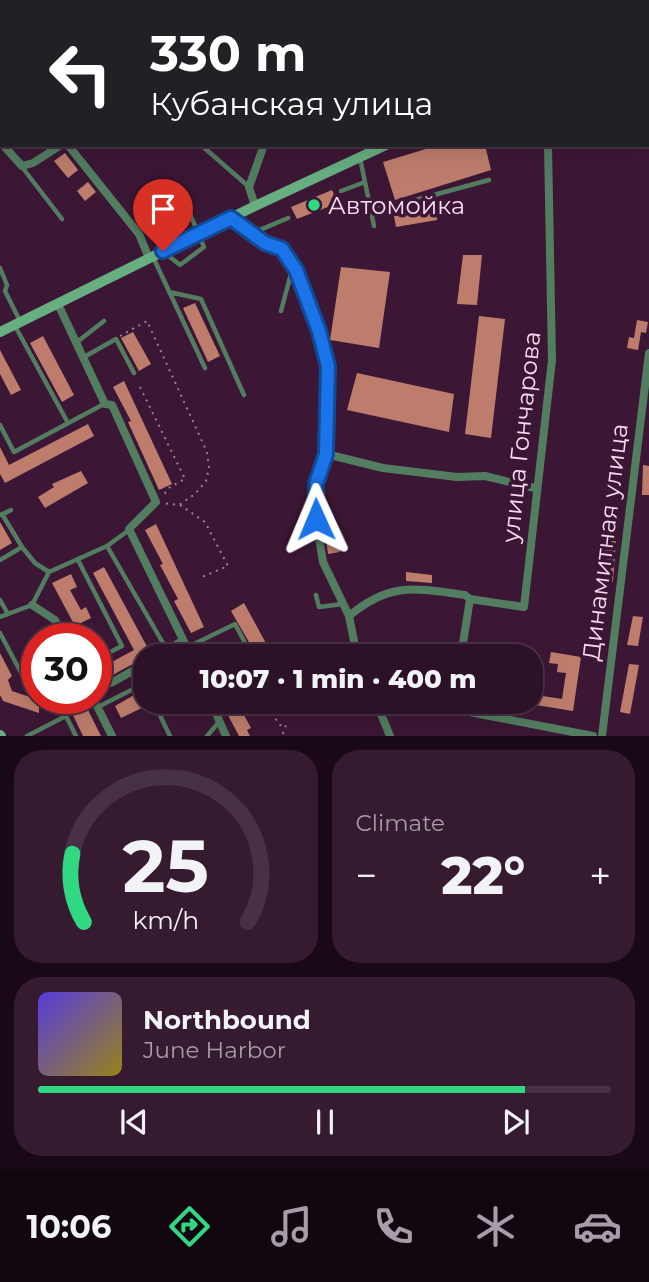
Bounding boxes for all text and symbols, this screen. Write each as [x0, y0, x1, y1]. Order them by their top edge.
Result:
text: 330 m [150, 24, 306, 83]
icon: left [35, 28, 126, 119]
text: Кубанская улица [150, 84, 433, 123]
pin [133, 179, 193, 251]
icon: arrive [144, 190, 182, 228]
place label: Автомойка [328, 191, 465, 220]
marker: Автомойка [306, 197, 322, 213]
street label: улица Гончарова [495, 330, 547, 545]
street label: Динамитная улица [576, 422, 634, 662]
position arrow [279, 482, 353, 556]
speed limit sign: 30 [21, 623, 112, 714]
text: 10:07 · 1 min · 400 m [199, 663, 477, 695]
text: Climate [356, 809, 445, 837]
text: 25 [123, 823, 209, 911]
text: 22° [441, 844, 525, 907]
text: − [356, 852, 377, 899]
text: + [589, 852, 611, 899]
text: km/h [132, 905, 199, 935]
text: Northbound [143, 1004, 311, 1036]
text: June Harbor [143, 1036, 286, 1064]
icon: previous [115, 1103, 153, 1141]
icon: pause [306, 1103, 344, 1141]
icon: next [497, 1103, 535, 1141]
icon: directions [165, 1202, 214, 1251]
icon: music [267, 1202, 316, 1251]
icon: phone [369, 1202, 418, 1251]
icon: climate [471, 1202, 520, 1251]
icon: car [573, 1202, 622, 1251]
text: 10:06 [27, 1207, 111, 1246]

